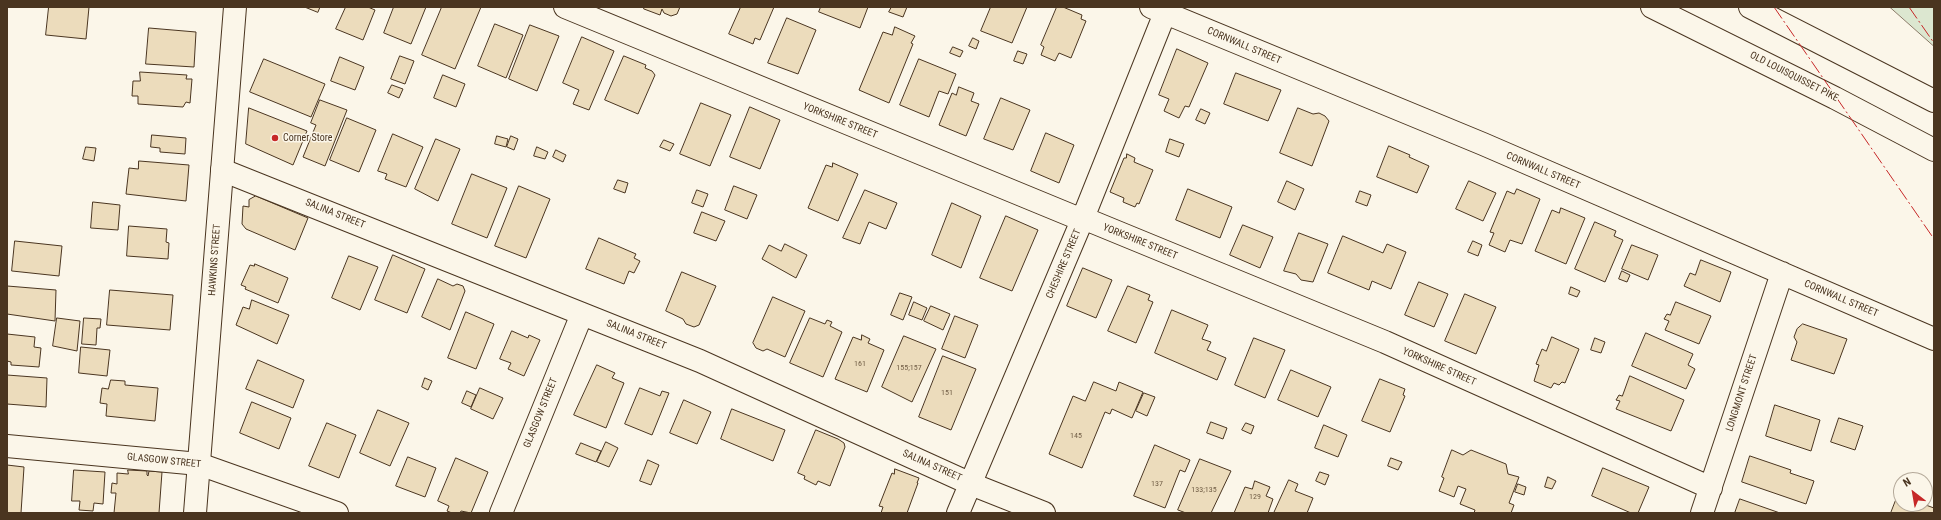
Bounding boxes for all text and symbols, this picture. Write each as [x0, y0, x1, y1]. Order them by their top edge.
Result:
street label: CORNWALL STREET [1205, 25, 1283, 67]
street label: OLD LOUISQUISSET PIKE [1748, 49, 1840, 105]
street label: YORKSHIRE STREET [801, 101, 879, 141]
place label: Corner Store [283, 132, 332, 144]
marker: Corner Store [270, 133, 280, 143]
street label: CORNWALL STREET [1504, 150, 1582, 192]
street label: SALINA STREET [303, 197, 367, 231]
street label: YORKSHIRE STREET [1101, 222, 1179, 262]
street label: HAWKINS STREET [207, 224, 223, 296]
street label: CHESHIRE STREET [1044, 227, 1084, 301]
street label: CORNWALL STREET [1802, 278, 1880, 320]
street label: SALINA STREET [604, 318, 668, 352]
street label: YORKSHIRE STREET [1400, 345, 1478, 389]
street label: LONGMONT STREET [1724, 353, 1760, 433]
house number: 161 [854, 359, 866, 369]
house number: 155;157 [896, 363, 922, 373]
street label: GLASGOW STREET [521, 376, 561, 450]
house number: 151 [941, 388, 953, 398]
house number: 145 [1070, 431, 1082, 441]
street label: SALINA STREET [901, 448, 963, 484]
street label: GLASGOW STREET [126, 451, 202, 471]
north arrow [1893, 472, 1933, 512]
text: N [1901, 475, 1913, 489]
house number: 137 [1151, 479, 1163, 489]
house number: 133;135 [1191, 485, 1217, 495]
house number: 129 [1249, 492, 1261, 502]

